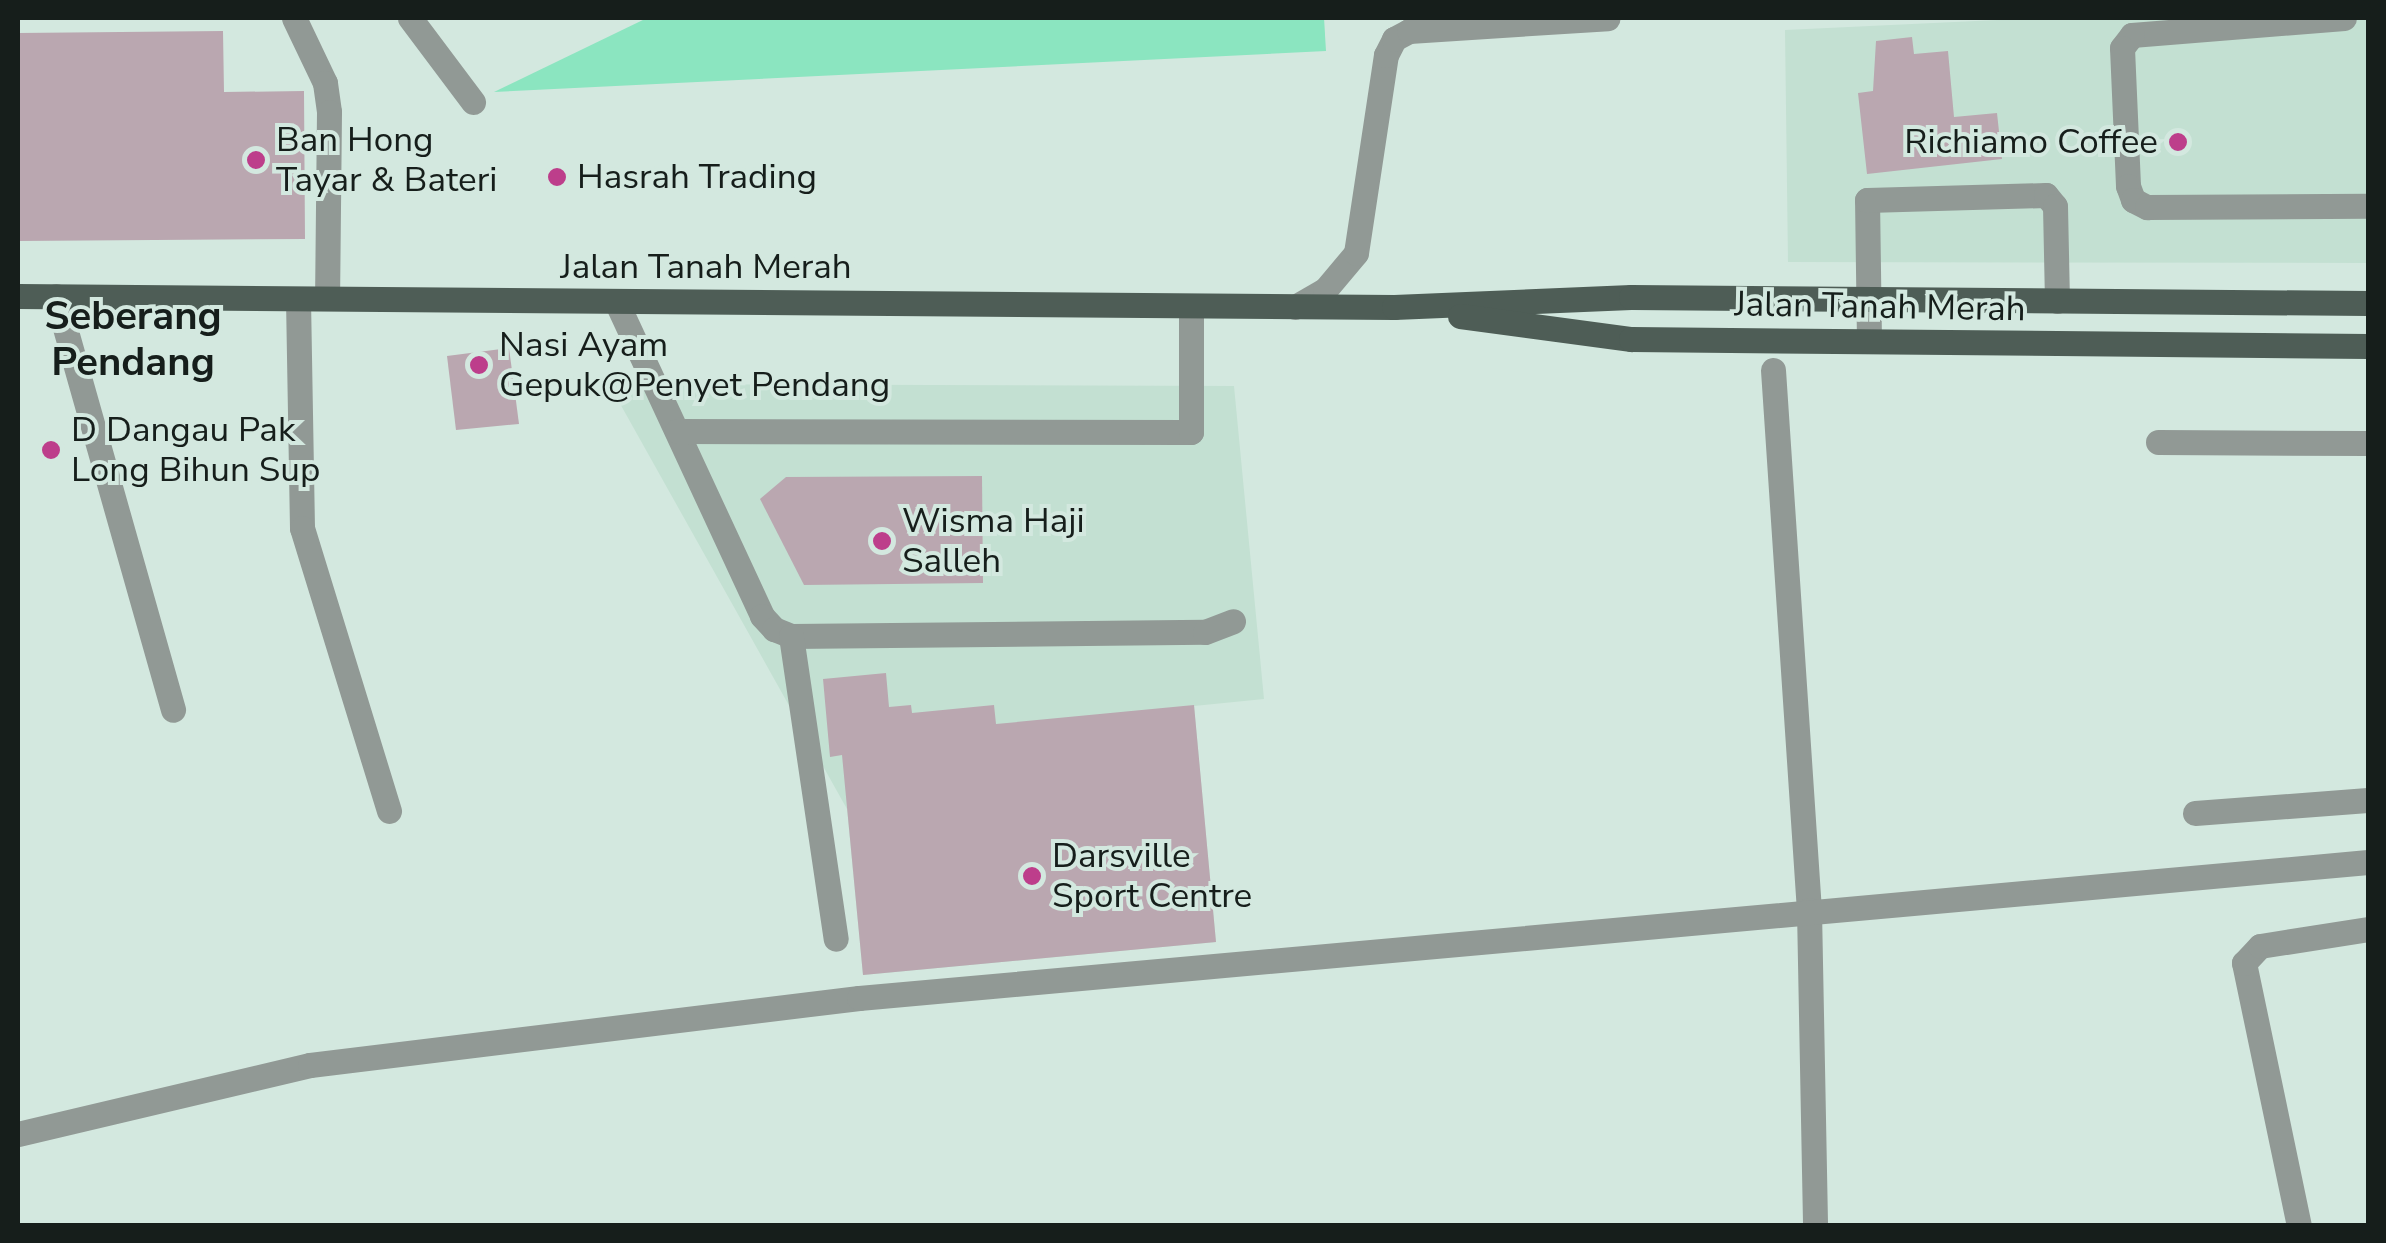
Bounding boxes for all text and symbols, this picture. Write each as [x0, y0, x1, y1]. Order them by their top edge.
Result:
place label: Ban Hong Tayar & Bateri [276, 119, 497, 201]
place label: Richiamo Coffee [1904, 121, 2158, 163]
marker: Richiamo Coffee [2167, 131, 2189, 153]
marker: Ban Hong Tayar & Bateri [245, 149, 267, 171]
place label: Hasrah Trading [577, 156, 817, 198]
marker: Hasrah Trading [546, 166, 568, 188]
street label: Jalan Tanah Merah [560, 246, 852, 288]
street label: Jalan Tanah Merah [1734, 283, 2026, 331]
district label: Seberang Pendang [44, 292, 222, 386]
place label: Nasi Ayam Gepuk@Penyet Pendang [499, 324, 890, 406]
marker: Nasi Ayam Gepuk@Penyet Pendang [468, 354, 490, 376]
place label: D Dangau Pak Long Bihun Sup [71, 409, 320, 491]
marker: D Dangau Pak Long Bihun Sup [40, 439, 62, 461]
place label: Wisma Haji Salleh [902, 500, 1085, 582]
marker: Wisma Haji Salleh [871, 530, 893, 552]
place label: Darsville Sport Centre [1052, 835, 1252, 917]
marker: Darsville Sport Centre [1021, 865, 1043, 887]

